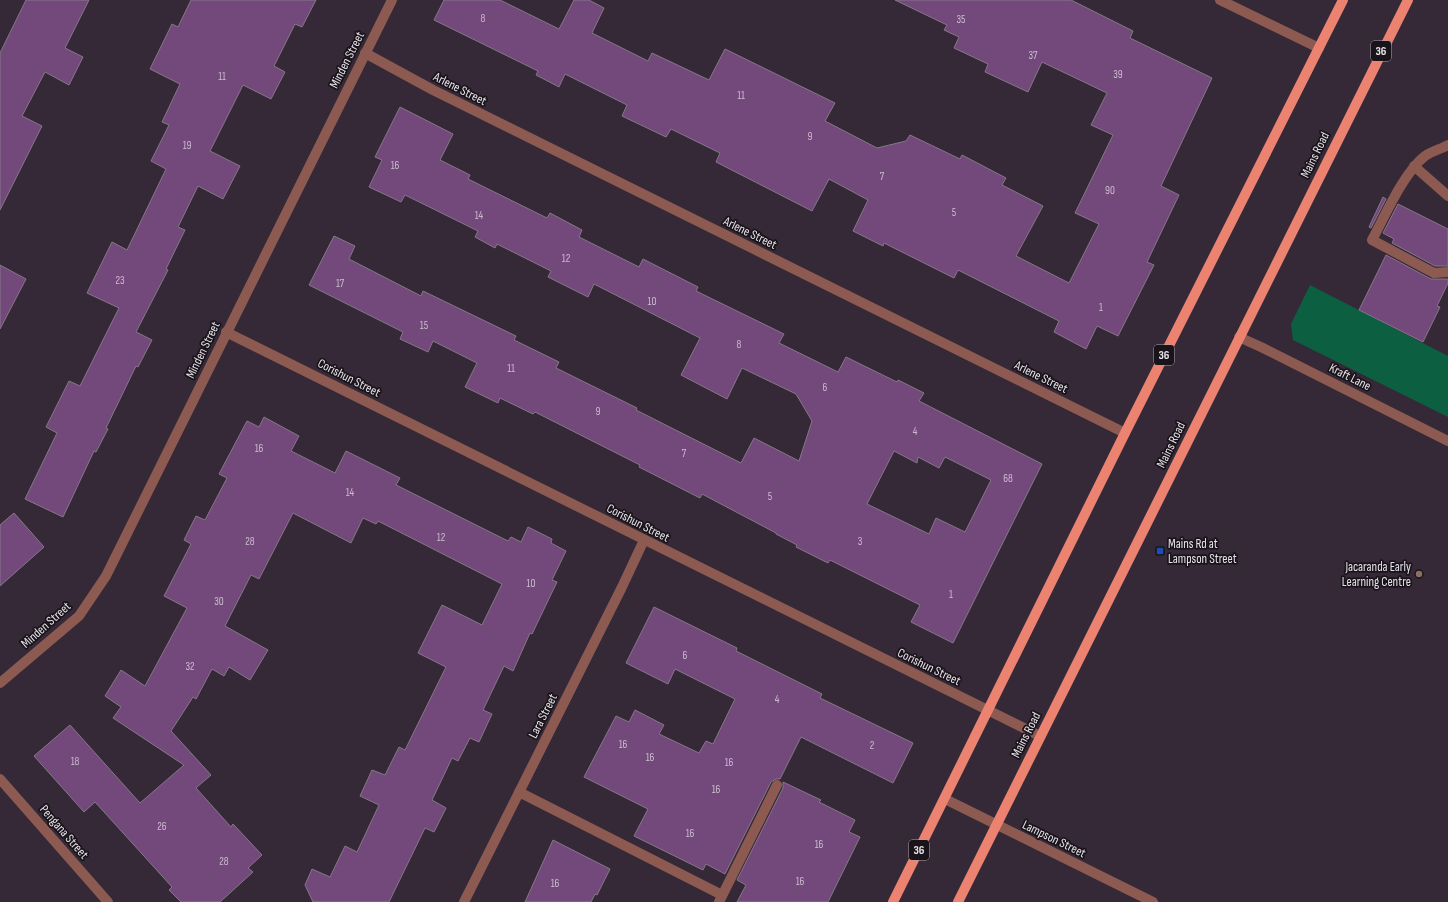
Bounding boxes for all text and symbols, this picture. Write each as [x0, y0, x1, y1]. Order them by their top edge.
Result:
house number: 8 [481, 12, 486, 25]
house number: 35 [956, 13, 966, 26]
street label: Minden Street [326, 29, 368, 91]
road number: 36 [1371, 41, 1391, 61]
house number: 37 [1028, 49, 1038, 62]
street label: Arlene Street [430, 68, 489, 109]
house number: 39 [1113, 68, 1123, 81]
house number: 11 [218, 70, 226, 83]
house number: 11 [737, 89, 745, 102]
street label: Mains Road [1297, 129, 1333, 181]
house number: 9 [808, 130, 813, 143]
house number: 19 [183, 139, 191, 152]
house number: 16 [391, 159, 400, 172]
house number: 7 [880, 170, 885, 183]
house number: 90 [1105, 184, 1115, 197]
house number: 5 [952, 206, 956, 219]
house number: 14 [475, 209, 484, 222]
street label: Arlene Street [720, 213, 779, 253]
house number: 12 [562, 252, 571, 265]
house number: 23 [115, 274, 125, 287]
house number: 17 [336, 277, 345, 290]
house number: 10 [648, 295, 656, 308]
house number: 1 [1099, 301, 1103, 314]
street label: Minden Street [182, 319, 224, 381]
house number: 15 [420, 319, 428, 332]
house number: 8 [737, 338, 742, 351]
road number: 36 [1154, 345, 1174, 365]
street label: Corishun Street [315, 355, 383, 401]
street label: Arlene Street [1011, 357, 1070, 397]
street label: Kraft Lane [1326, 360, 1374, 394]
house number: 11 [507, 362, 515, 375]
house number: 6 [823, 381, 828, 394]
house number: 9 [596, 405, 601, 418]
street label: Mains Road [1153, 419, 1189, 471]
house number: 4 [913, 425, 918, 438]
house number: 16 [255, 442, 264, 455]
house number: 7 [682, 447, 687, 460]
house number: 68 [1003, 472, 1013, 485]
house number: 14 [346, 486, 355, 499]
house number: 5 [768, 490, 772, 503]
street label: Corishun Street [604, 500, 672, 546]
house number: 12 [437, 531, 446, 544]
house number: 28 [245, 535, 255, 548]
house number: 3 [858, 535, 863, 548]
place label: Mains Rd at Lampson Street [1168, 536, 1237, 567]
marker: Mains Rd at Lampson Street [1155, 546, 1165, 556]
place label: Jacaranda Early Learning Centre [1342, 559, 1411, 590]
marker: Jacaranda Early Learning Centre [1414, 569, 1424, 579]
house number: 10 [527, 577, 535, 590]
house number: 1 [949, 588, 953, 601]
house number: 30 [214, 595, 224, 608]
street label: Minden Street [18, 598, 74, 651]
street label: Corishun Street [895, 645, 963, 689]
house number: 6 [683, 649, 688, 662]
house number: 32 [185, 660, 195, 673]
street label: Lara Street [525, 691, 561, 741]
house number: 4 [775, 693, 780, 706]
street label: Mains Road [1008, 709, 1044, 761]
house number: 16 [619, 738, 628, 751]
house number: 2 [870, 739, 875, 752]
house number: 16 [646, 751, 655, 764]
house number: 18 [71, 755, 80, 768]
house number: 16 [725, 756, 734, 769]
house number: 16 [712, 783, 721, 796]
street label: Pengana Street [36, 802, 92, 862]
street label: Lampson Street [1020, 817, 1088, 861]
house number: 26 [157, 820, 167, 833]
house number: 16 [686, 827, 695, 840]
house number: 16 [815, 838, 824, 851]
road number: 36 [909, 840, 929, 860]
house number: 28 [219, 855, 229, 868]
house number: 16 [796, 875, 805, 888]
house number: 16 [551, 877, 560, 890]

